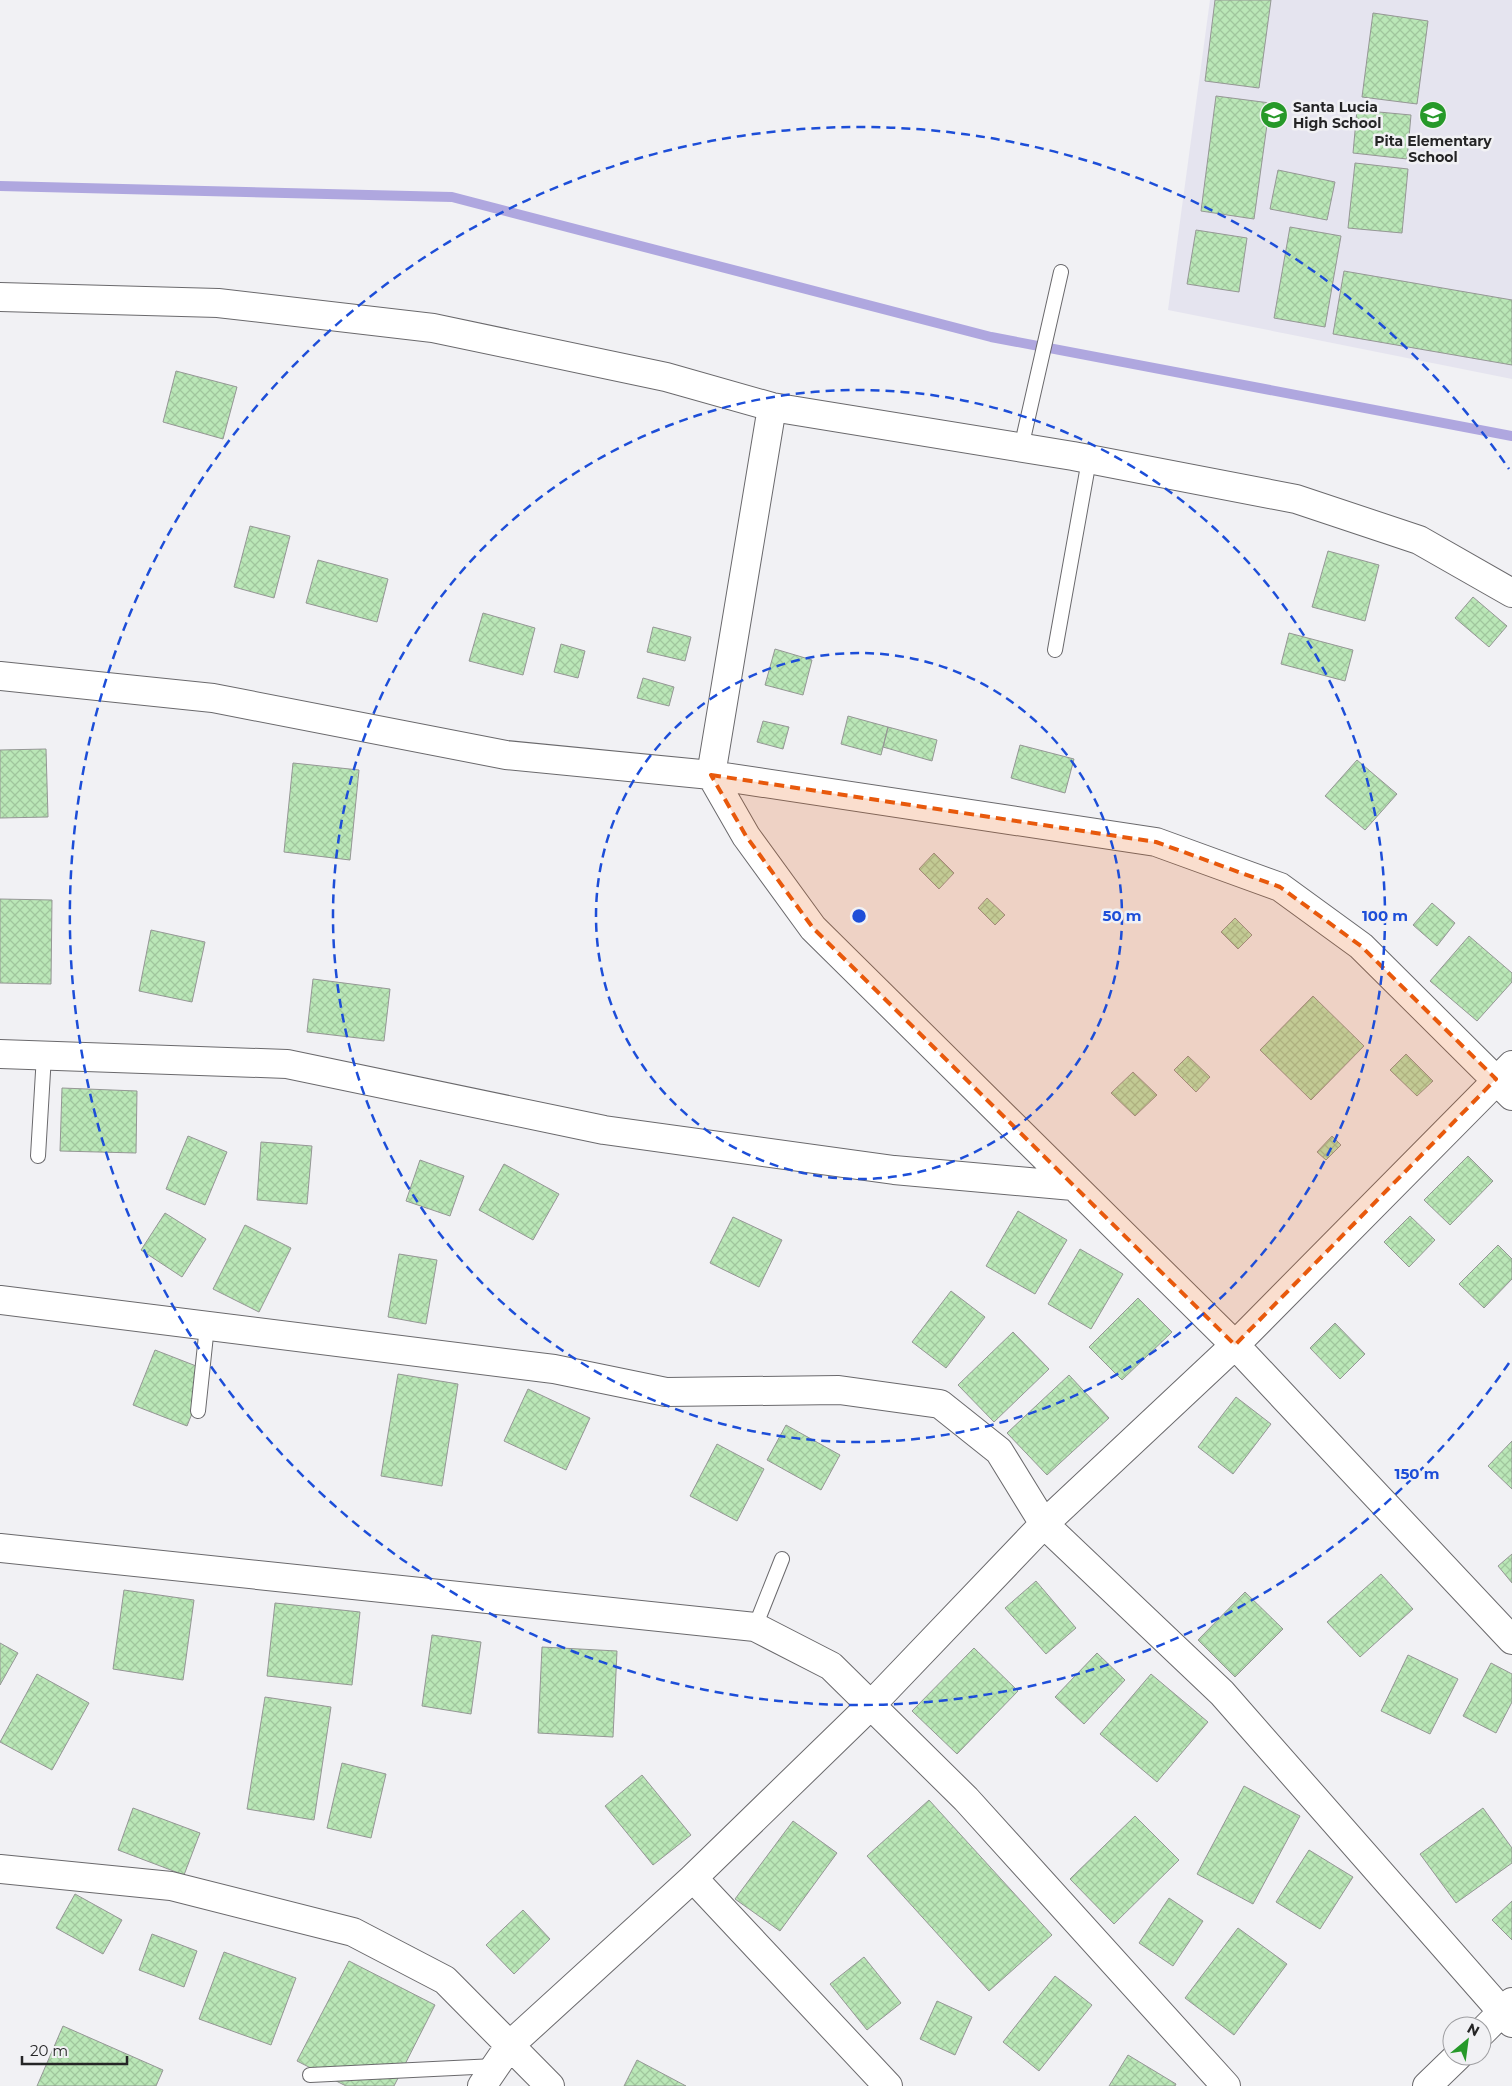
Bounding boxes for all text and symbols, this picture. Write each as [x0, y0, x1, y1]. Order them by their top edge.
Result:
place label: Santa Lucia High School [1293, 98, 1381, 132]
school or university icon: Santa Lucia High School [1259, 100, 1289, 130]
school or university icon: Pita Elementary School [1418, 100, 1448, 130]
place label: Pita Elementary School [1374, 132, 1492, 166]
text: 50 m [1102, 906, 1142, 925]
text: 100 m [1362, 906, 1408, 925]
centre of rings [850, 907, 868, 925]
text: 150 m [1395, 1464, 1439, 1483]
north arrow [1442, 2016, 1492, 2066]
text: N [1464, 2019, 1483, 2040]
scale bar [22, 2034, 128, 2066]
text: 20 m [30, 2041, 68, 2060]

